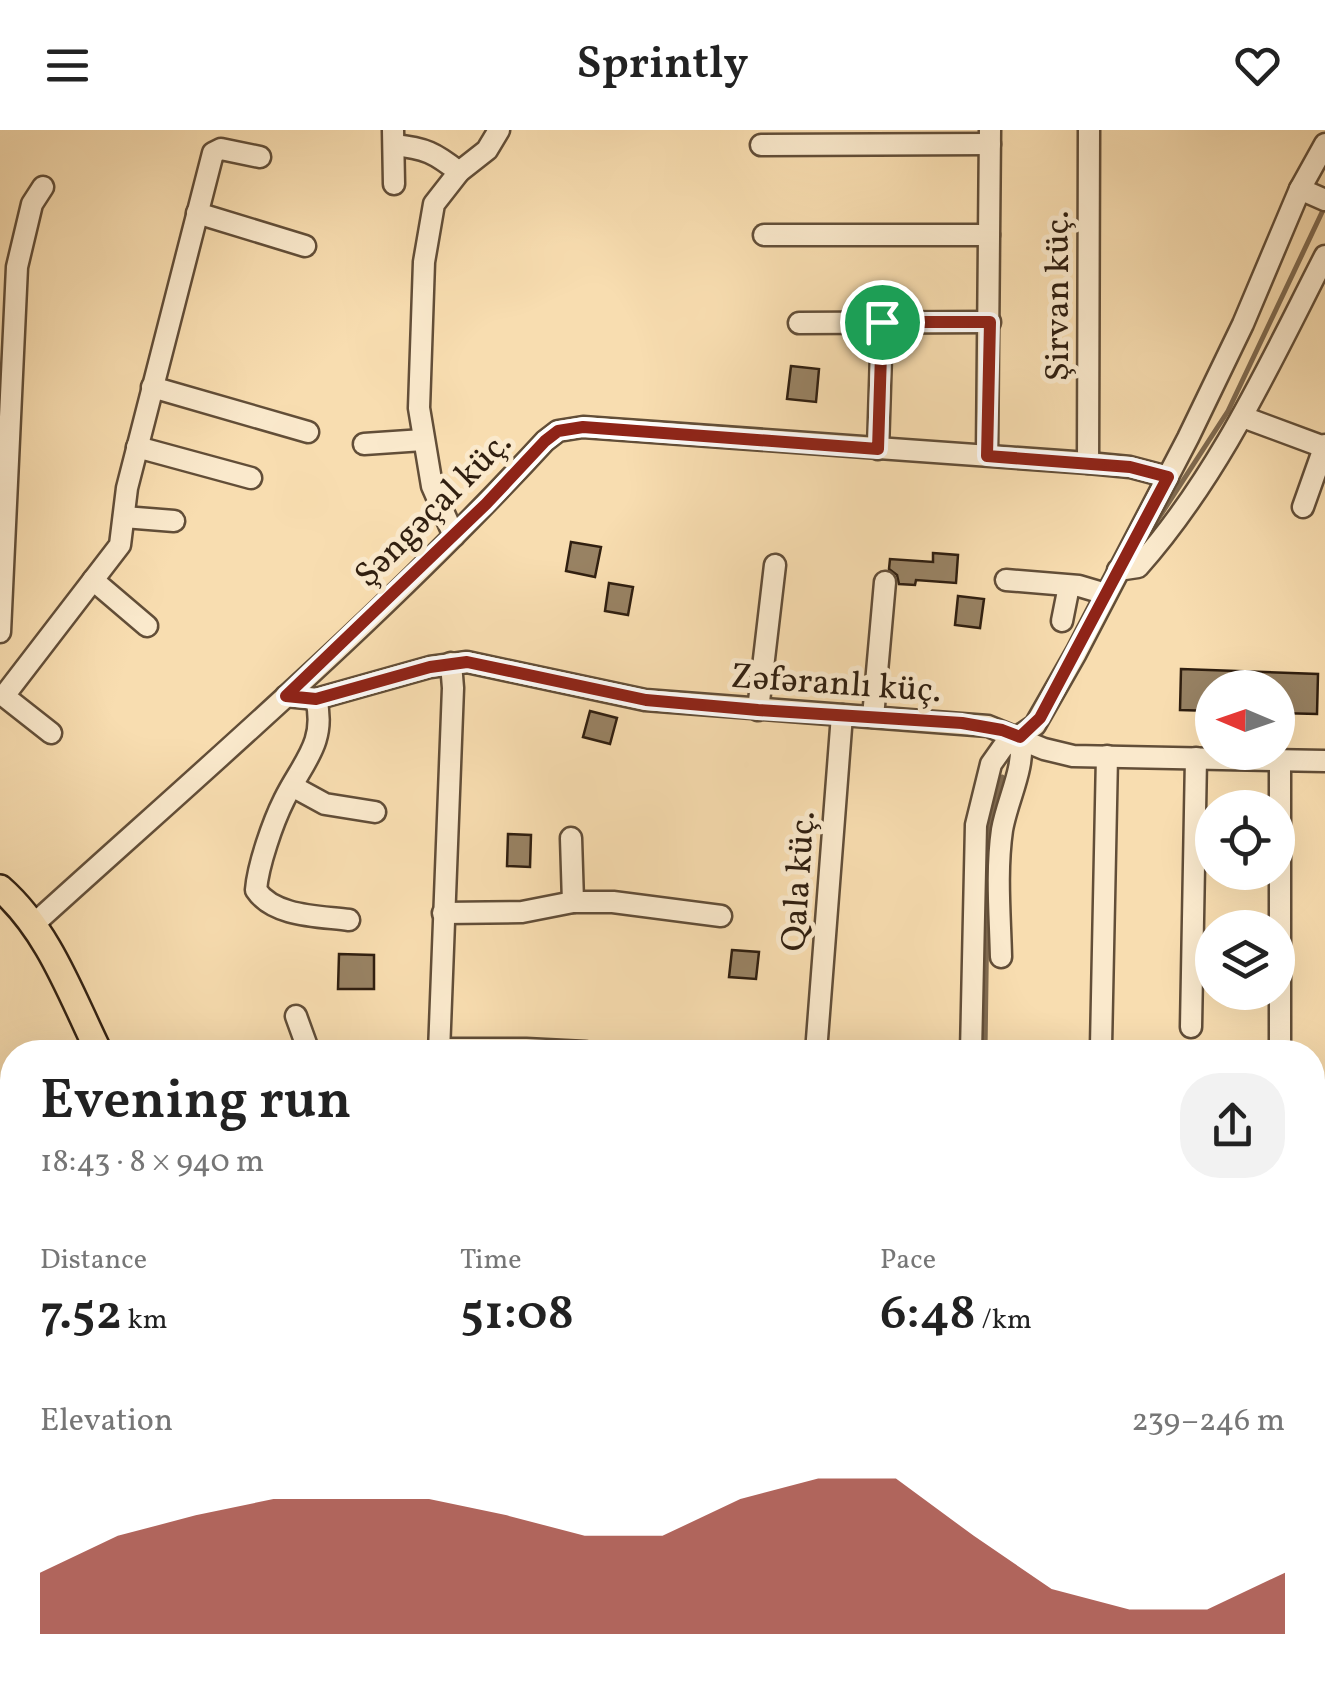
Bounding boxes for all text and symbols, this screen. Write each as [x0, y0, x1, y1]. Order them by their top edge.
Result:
text: Sprintly [577, 34, 748, 97]
icon: menu [40, 38, 95, 93]
icon: heart [1230, 38, 1285, 93]
street label: Şirvan küç. [1035, 210, 1083, 382]
pin [840, 280, 925, 365]
icon: arrive [855, 295, 910, 350]
street label: Şəngəçal küç. [345, 421, 523, 599]
street label: Zəfəranlı küç. [729, 654, 943, 716]
north arrow [1195, 670, 1295, 770]
map controls [1195, 670, 1295, 1010]
button: locate [1195, 790, 1295, 890]
street label: Qala küç. [771, 809, 829, 953]
button: layers [1195, 910, 1295, 1010]
text: Evening run [40, 1065, 352, 1141]
button: share [1180, 1073, 1285, 1178]
text: 18:43 · 8 × 940 m [40, 1141, 264, 1185]
text: Distance [40, 1241, 147, 1280]
text: Time [460, 1241, 521, 1280]
text: Pace [880, 1241, 936, 1280]
text: 7.52 [40, 1280, 122, 1350]
text: 51:08 [460, 1280, 574, 1350]
text: 6:48 [880, 1280, 976, 1350]
text: km [122, 1301, 168, 1340]
text: /km [976, 1301, 1032, 1340]
text: Elevation [40, 1400, 173, 1444]
text: 239–246 m [1131, 1400, 1285, 1444]

